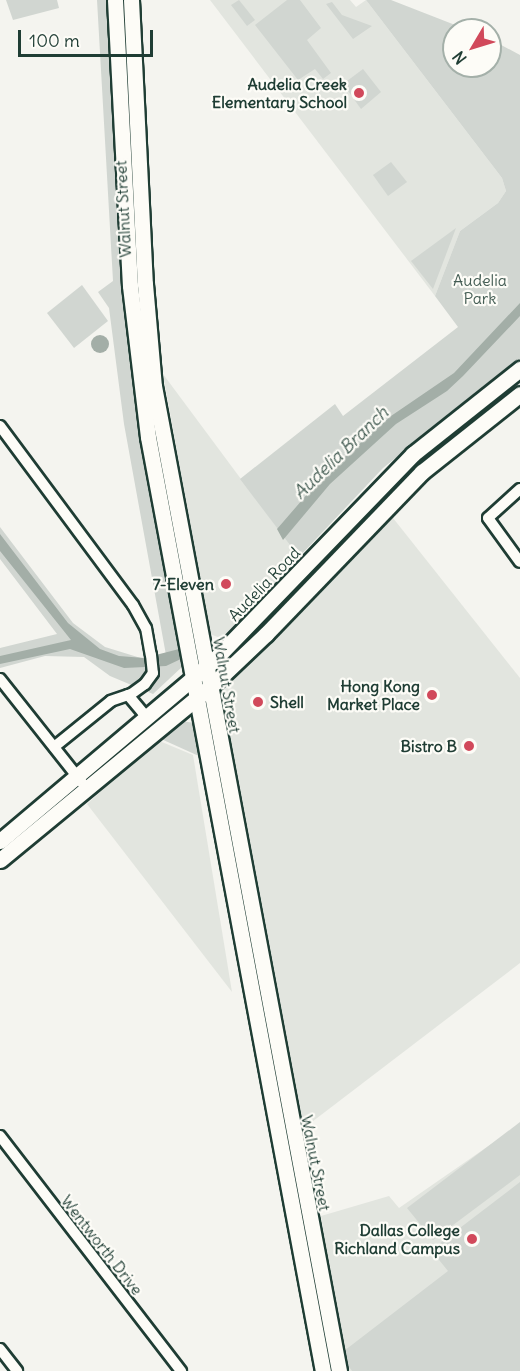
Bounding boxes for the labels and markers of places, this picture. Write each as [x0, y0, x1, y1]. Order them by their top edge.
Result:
place label: Audelia Creek Elementary School [212, 74, 347, 112]
marker: Audelia Creek Elementary School [352, 86, 366, 100]
place label: 7-Eleven [153, 574, 214, 594]
marker: 7-Eleven [219, 577, 233, 591]
place label: Hong Kong Market Place [327, 676, 420, 714]
marker: Hong Kong Market Place [425, 688, 439, 702]
place label: Shell [270, 692, 304, 712]
marker: Shell [251, 695, 265, 709]
place label: Bistro B [401, 736, 457, 756]
marker: Bistro B [462, 739, 476, 753]
place label: Dallas College Richland Campus [334, 1220, 460, 1258]
marker: Dallas College Richland Campus [465, 1232, 479, 1246]

